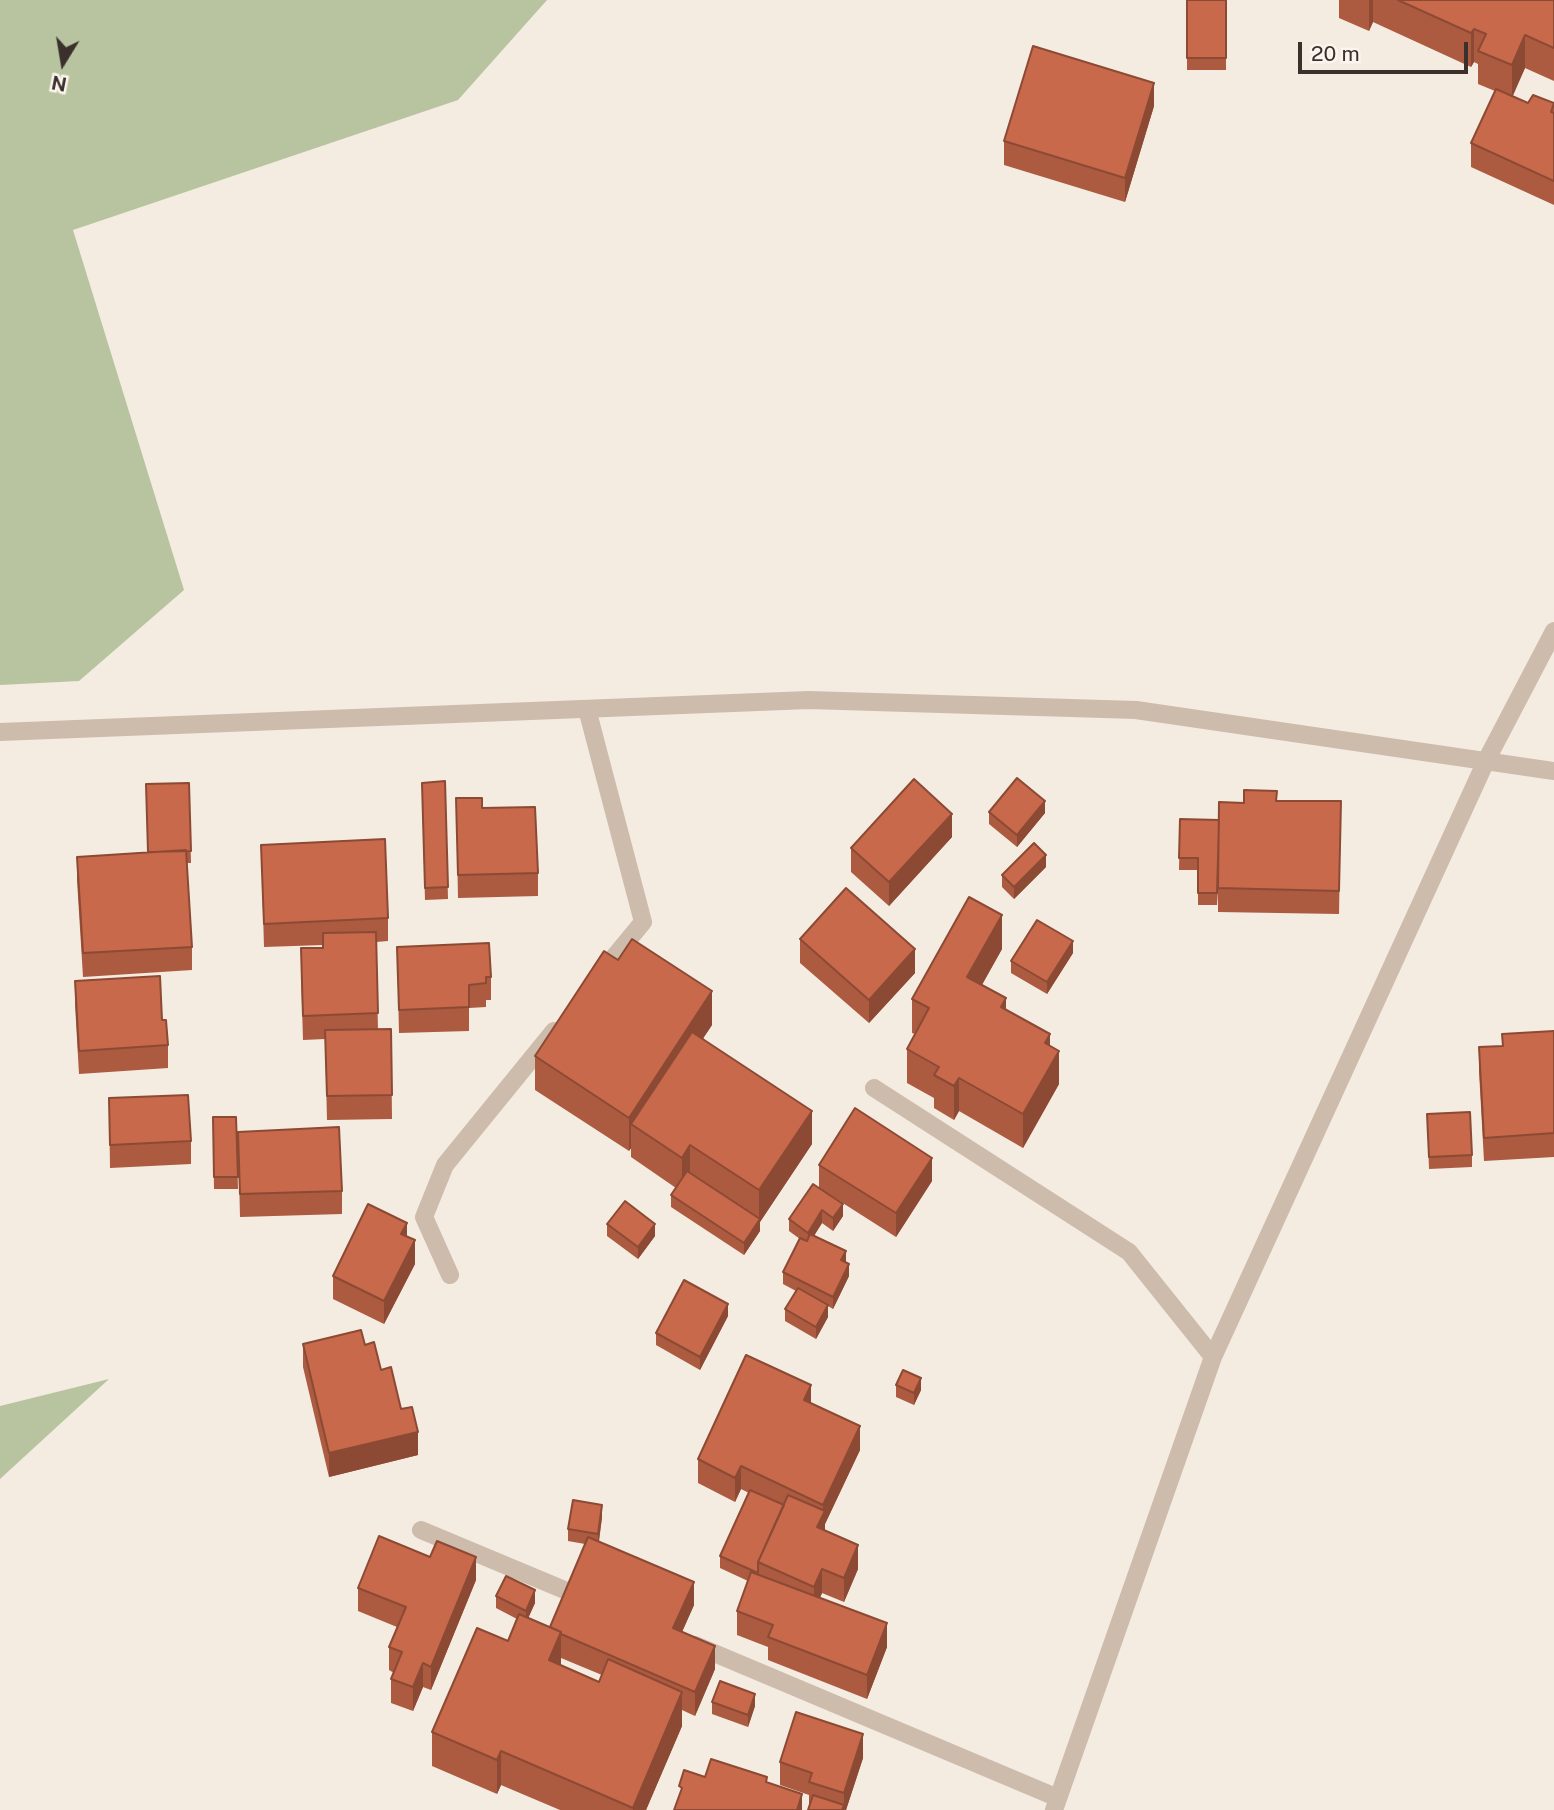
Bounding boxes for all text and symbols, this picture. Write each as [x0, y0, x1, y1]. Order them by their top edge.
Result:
north arrow [28, 28, 98, 98]
scale bar [1302, 28, 1472, 72]
text: 20 m [1311, 41, 1360, 66]
text: N [50, 71, 68, 96]

